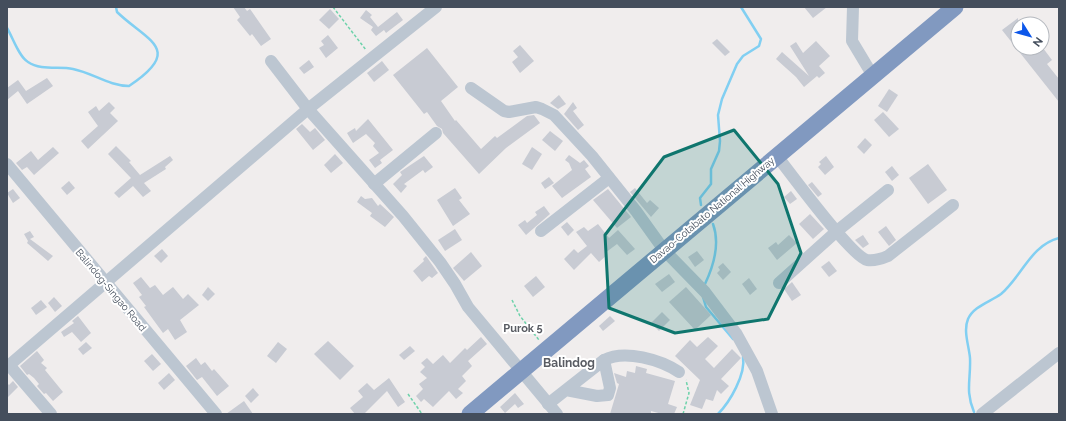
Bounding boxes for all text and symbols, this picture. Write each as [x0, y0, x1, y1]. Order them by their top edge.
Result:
north arrow [1010, 16, 1050, 56]
text: N [1030, 34, 1045, 49]
street label: Davao-Cotabato National Highway [648, 154, 777, 265]
street label: Balindog-Singao Road [73, 247, 149, 333]
district label: Purok 5 [503, 322, 543, 335]
district label: Balindog [543, 356, 595, 370]

